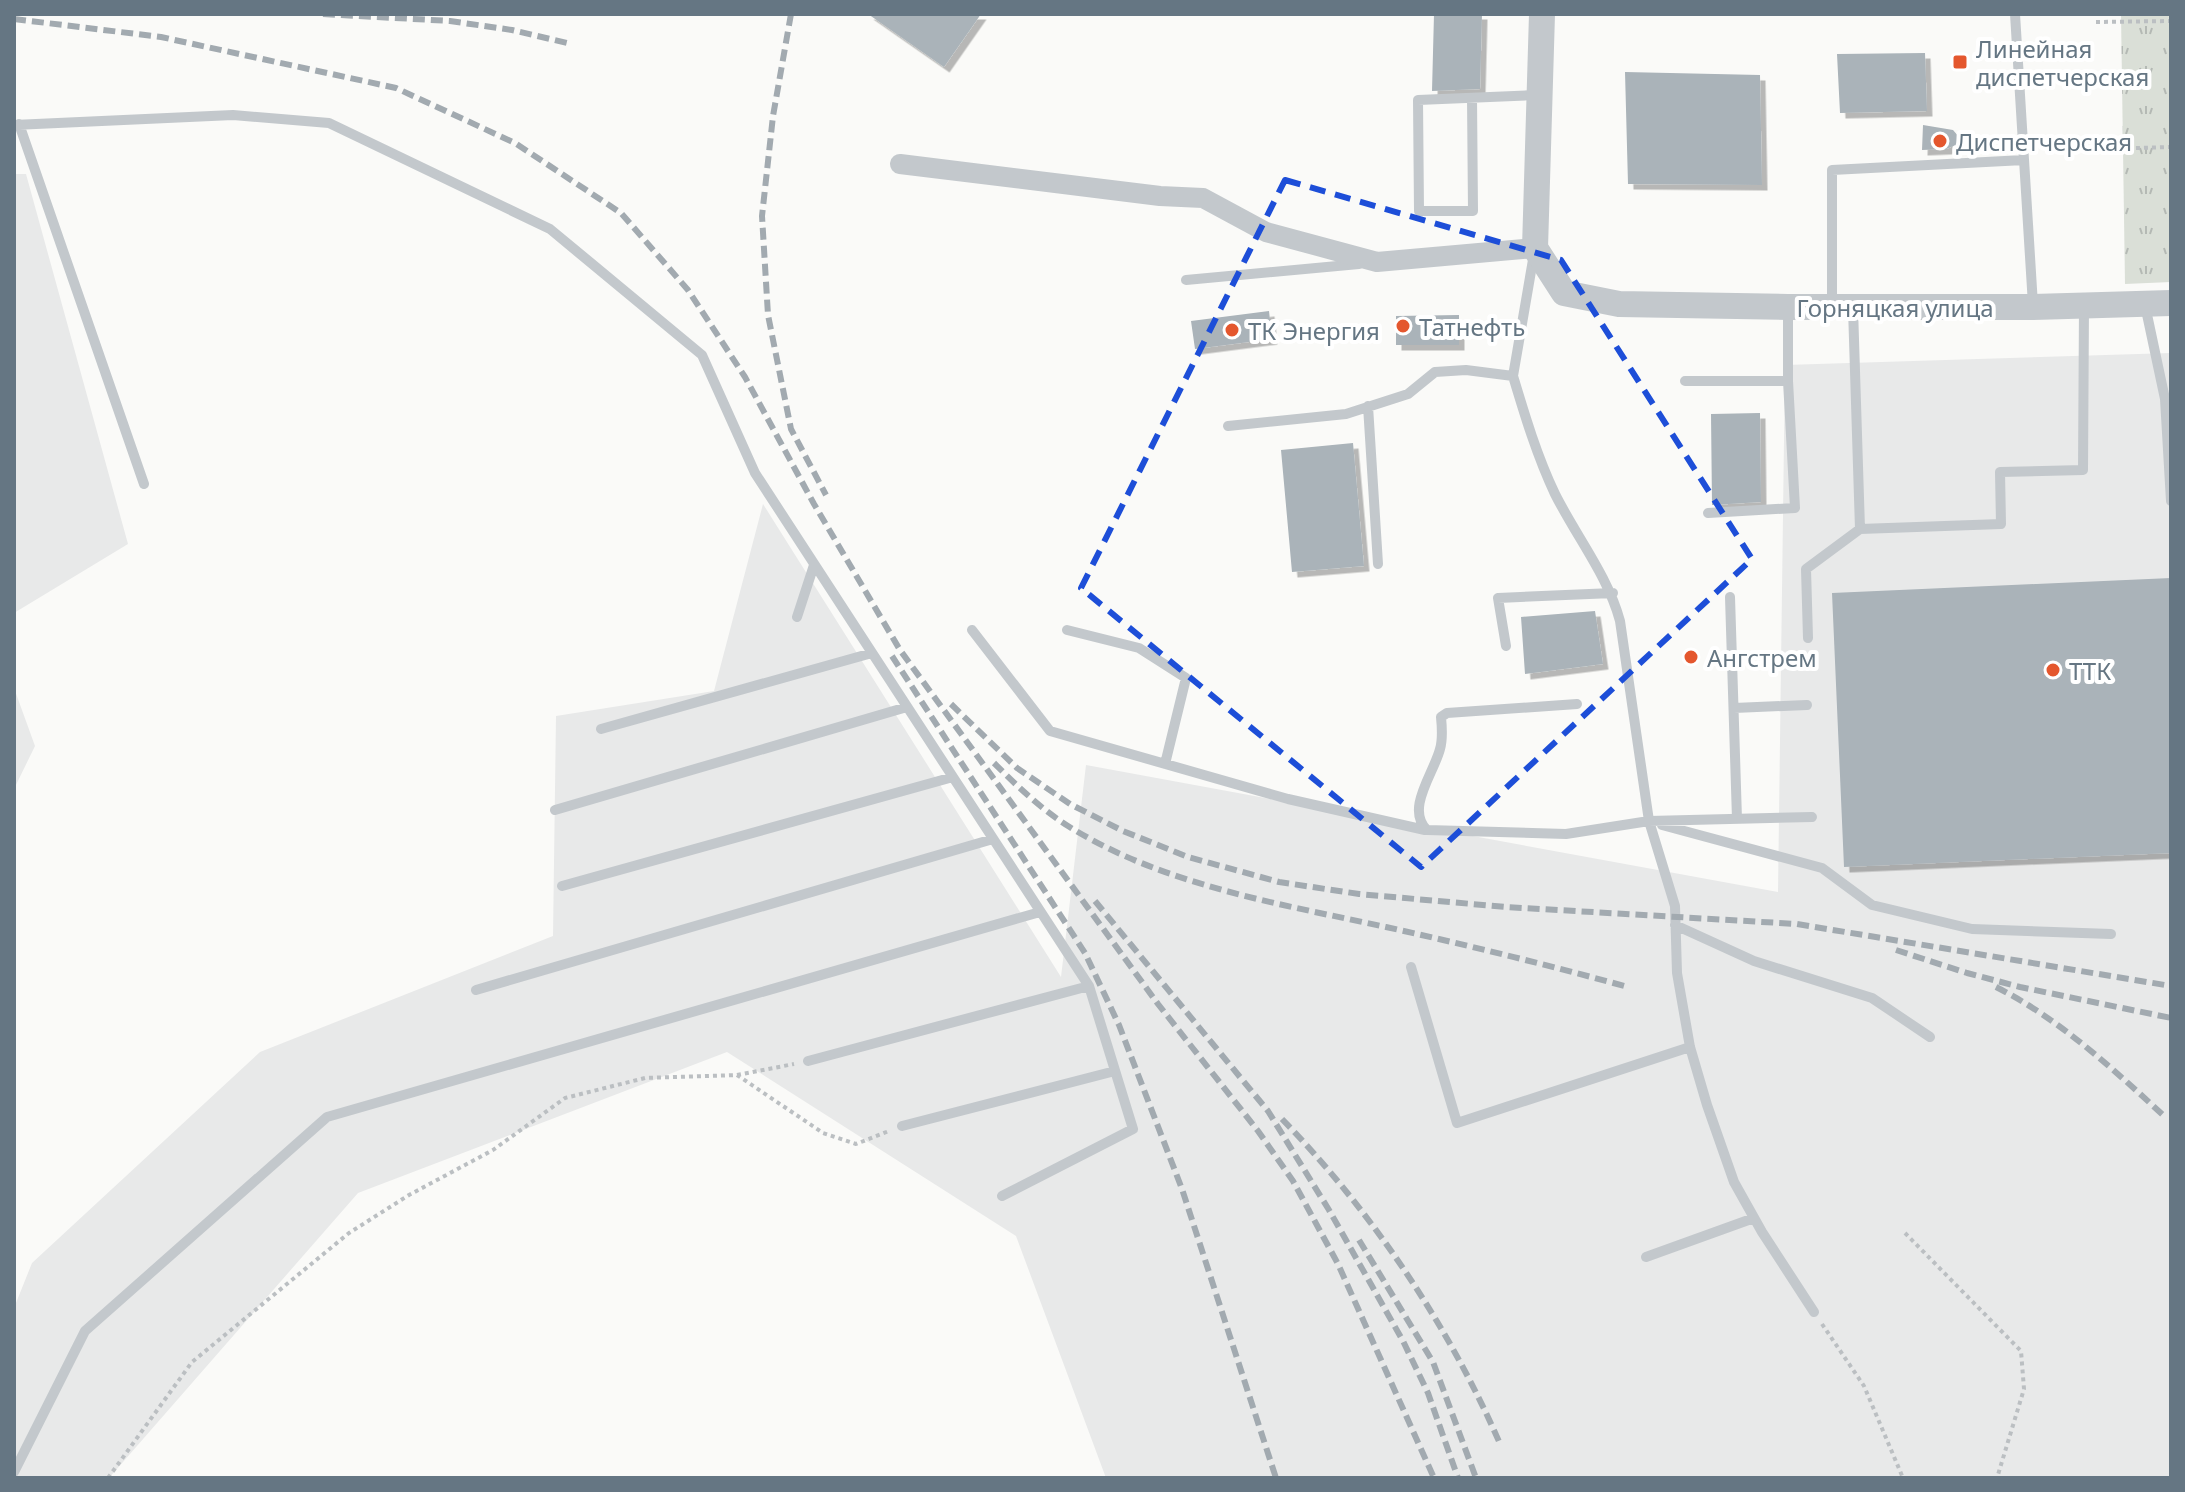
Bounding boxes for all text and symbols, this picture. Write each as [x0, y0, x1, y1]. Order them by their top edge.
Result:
place label: Линейная диспетчерская [1976, 32, 2149, 93]
marker: Линейная диспетчерская [1951, 53, 1969, 71]
place label: Диспетчерская [1956, 125, 2132, 158]
marker: Диспетчерская [1931, 132, 1949, 150]
street label: Горняцкая улица [1796, 291, 1994, 324]
place label: Татнефть [1419, 310, 1525, 343]
place label: ТК Энергия [1248, 314, 1380, 347]
marker: Татнефть [1394, 317, 1412, 335]
marker: ТК Энергия [1223, 321, 1241, 339]
place label: Ангстрем [1707, 641, 1817, 674]
marker: Ангстрем [1682, 648, 1700, 666]
place label: ТТК [2069, 654, 2111, 687]
marker: ТТК [2044, 661, 2062, 679]

